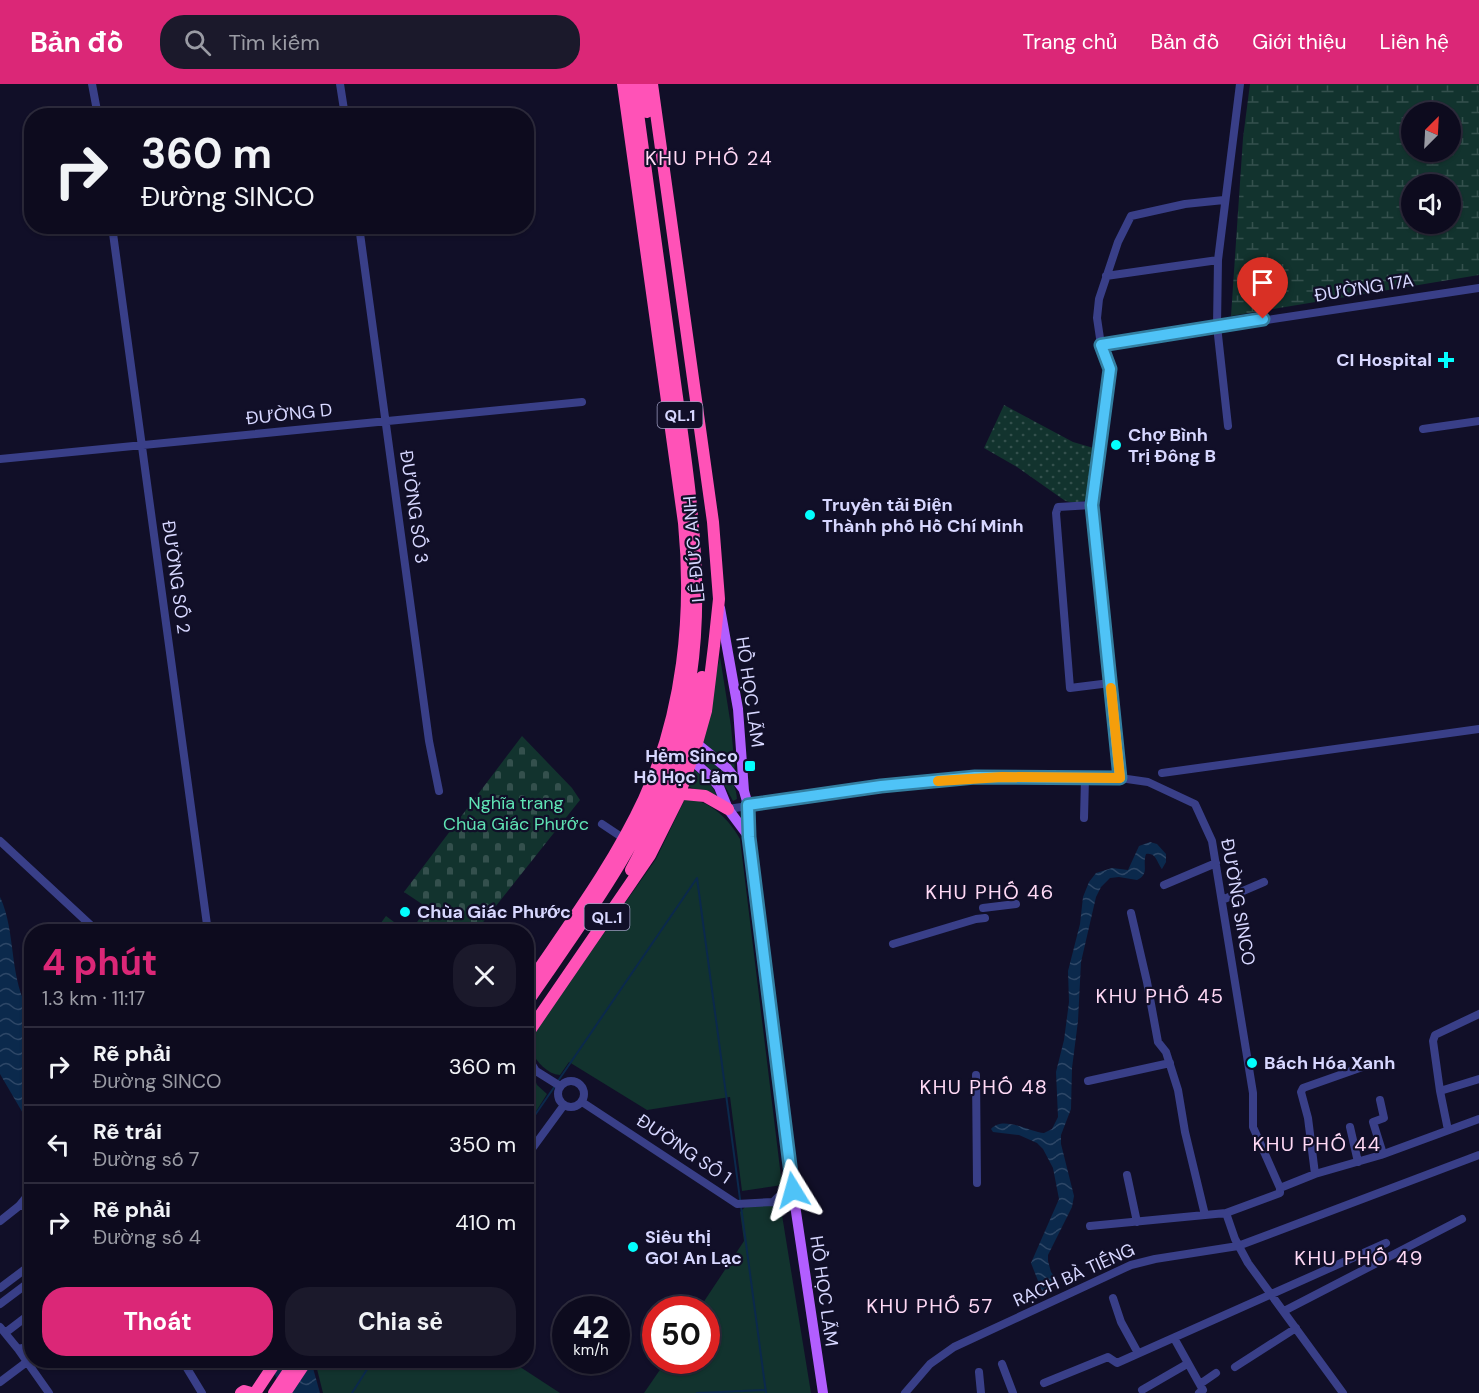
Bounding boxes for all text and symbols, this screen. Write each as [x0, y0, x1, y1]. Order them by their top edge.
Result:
search box [160, 15, 580, 69]
text: Bản đồ [30, 24, 124, 61]
icon: search [181, 26, 214, 59]
text: Tìm kiếm [229, 28, 320, 57]
text: Trang chủ [1023, 28, 1118, 56]
text: Bản đồ [1151, 28, 1219, 56]
text: Giới thiệu [1252, 28, 1347, 56]
text: Liên hệ [1380, 28, 1449, 56]
north arrow [1401, 102, 1461, 162]
map controls [1401, 102, 1461, 234]
text: 360 m [141, 126, 272, 181]
icon: right [42, 132, 120, 210]
district label: KHU PHỐ 24 [645, 145, 773, 171]
button: sound [1401, 174, 1461, 234]
text: Đường SINCO [141, 179, 315, 214]
pin [1237, 257, 1288, 319]
icon: arrive [1246, 266, 1279, 299]
street label: ĐƯỜNG 17A [1313, 268, 1415, 308]
place label: CI Hospital [1336, 348, 1432, 372]
marker: CI Hospital [1437, 351, 1455, 369]
street label: ĐƯỜNG D [245, 398, 333, 430]
road number: QL.1 [658, 402, 702, 428]
place label: Chợ Bình Trị Đông B [1128, 423, 1216, 468]
marker: Chợ Bình Trị Đông B [1109, 438, 1123, 452]
street label: ĐƯỜNG SỐ 3 [394, 449, 434, 565]
place label: Truyền tải Điện Thành phố Hồ Chí Minh [822, 493, 1024, 538]
street label: LÊ ĐỨC ANH [677, 495, 711, 603]
marker: Truyền tải Điện Thành phố Hồ Chí Minh [803, 508, 817, 522]
street label: ĐƯỜNG SỐ 2 [156, 519, 196, 635]
street label: HỒ HỌC LÃM [730, 635, 770, 749]
place label: Hẻm Sinco Hồ Học Lãm [633, 744, 738, 789]
marker: Hẻm Sinco Hồ Học Lãm [743, 759, 757, 773]
park label: Nghĩa trang Chùa Giác Phước [443, 791, 589, 836]
street label: ĐƯỜNG SINCO [1215, 837, 1261, 967]
district label: KHU PHỐ 46 [925, 879, 1055, 905]
place label: Chùa Giác Phước [417, 900, 571, 924]
road number: QL.1 [584, 904, 630, 930]
marker: Chùa Giác Phước [398, 905, 412, 919]
text: 4 phút [42, 939, 157, 986]
button: close [453, 944, 516, 1007]
district label: KHU PHỐ 45 [1095, 983, 1225, 1009]
text: 1.3 km · 11:17 [42, 985, 145, 1011]
text: Rẽ phải [93, 1039, 171, 1068]
icon: right [42, 1050, 75, 1083]
place label: Bách Hóa Xanh [1264, 1051, 1395, 1075]
text: 360 m [449, 1052, 516, 1081]
marker: Bách Hóa Xanh [1245, 1056, 1259, 1070]
text: Đường SINCO [93, 1068, 222, 1094]
district label: KHU PHỐ 48 [919, 1074, 1049, 1100]
street label: ĐƯỜNG SỐ 1 [632, 1109, 736, 1189]
text: Rẽ trái [93, 1117, 162, 1146]
icon: left [42, 1128, 75, 1161]
text: 350 m [449, 1130, 516, 1159]
district label: KHU PHỐ 44 [1252, 1131, 1382, 1157]
text: Đường số 7 [93, 1146, 200, 1172]
position arrow [761, 1158, 825, 1222]
text: Rẽ phải [93, 1195, 171, 1224]
icon: right [42, 1206, 75, 1239]
text: 410 m [455, 1208, 516, 1237]
text: Đường số 4 [93, 1224, 201, 1250]
place label: Siêu thị GO! An Lạc [645, 1225, 742, 1270]
street label: HỒ HỌC LÃM [804, 1234, 844, 1348]
street label: RẠCH BÀ TIẾNG [1009, 1237, 1139, 1313]
marker: Siêu thị GO! An Lạc [626, 1240, 640, 1254]
district label: KHU PHỐ 49 [1294, 1245, 1424, 1271]
button: Thoát [42, 1287, 273, 1356]
button: Chia sẻ [285, 1287, 516, 1356]
district label: KHU PHỐ 57 [866, 1293, 994, 1319]
speed limit sign: 50 [642, 1296, 720, 1374]
text: 42 [573, 1308, 609, 1347]
text: km/h [573, 1340, 609, 1360]

